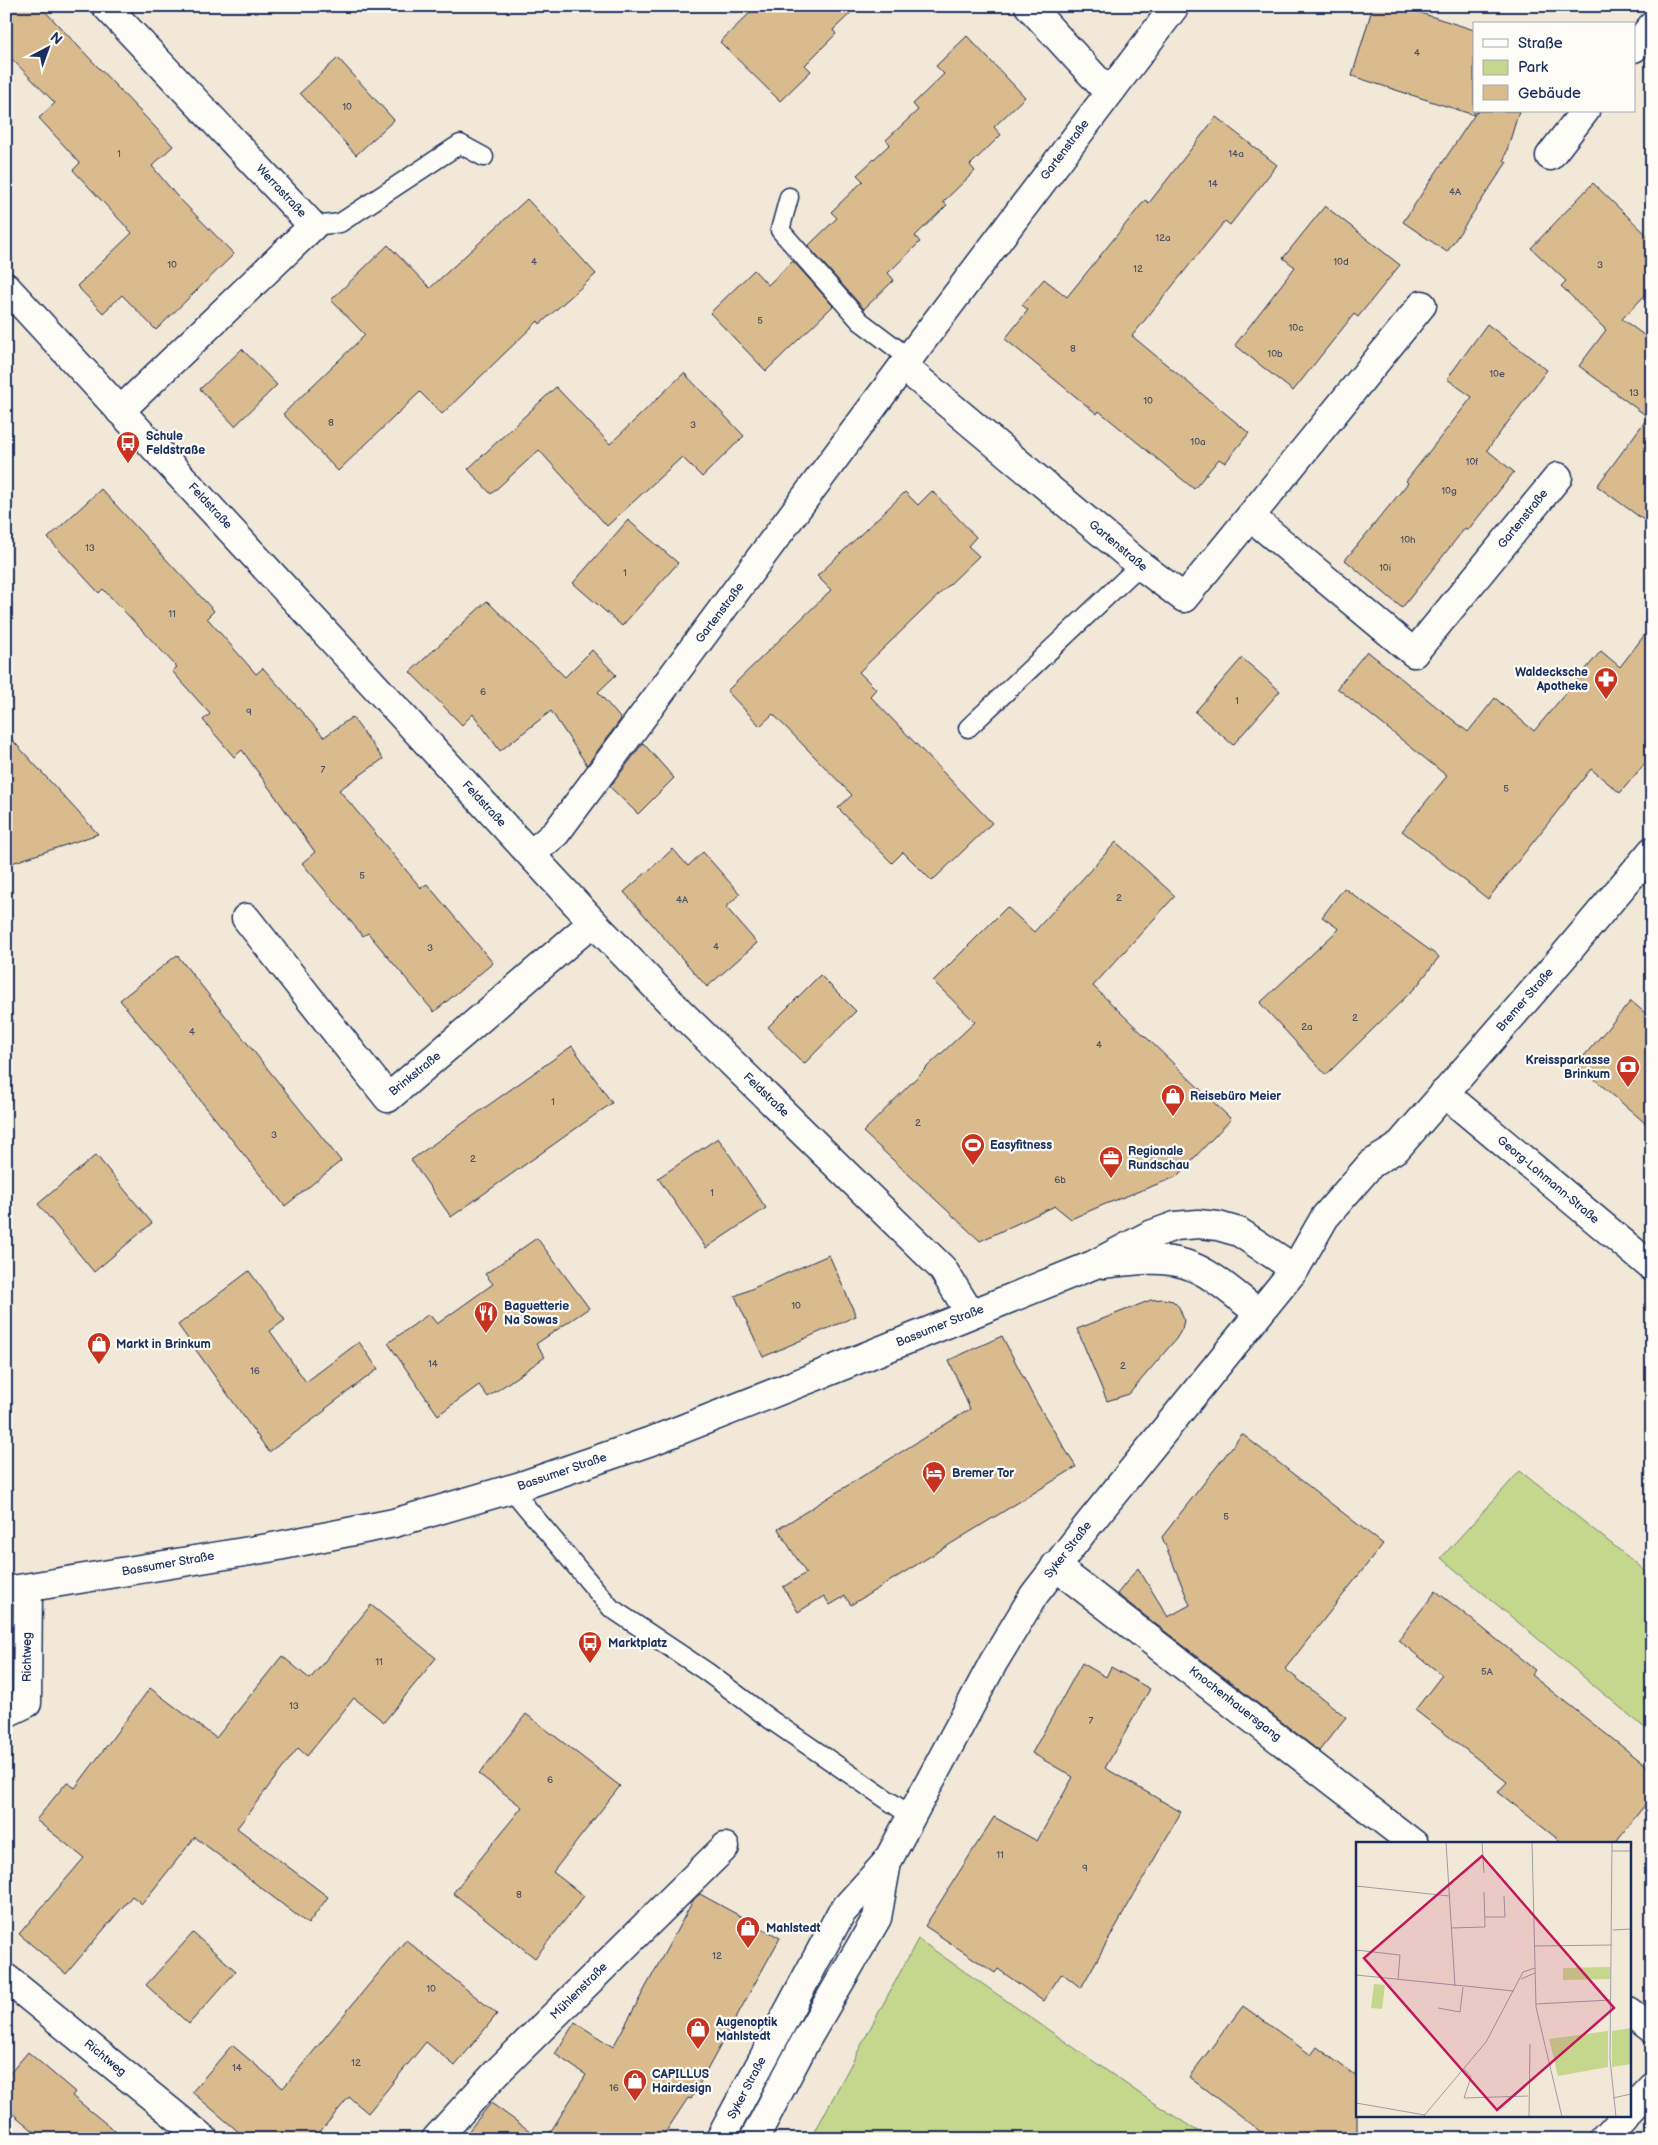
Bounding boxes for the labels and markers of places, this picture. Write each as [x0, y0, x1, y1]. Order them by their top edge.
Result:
place label: Schule Feldstraße [146, 429, 205, 458]
bus stop icon: Schule Feldstraße [115, 430, 141, 464]
place label: Waldecksche Apotheke [1515, 665, 1588, 694]
pharmacy icon: Waldecksche Apotheke [1593, 666, 1619, 700]
place label: Kreissparkasse Brinkum [1525, 1053, 1610, 1082]
bank icon: Kreissparkasse Brinkum [1615, 1054, 1641, 1088]
shop icon: Reisebüro Meier [1160, 1083, 1186, 1117]
place label: Reisebüro Meier [1190, 1089, 1281, 1104]
sports icon: Easyfitness [960, 1132, 986, 1166]
place label: Easyfitness [990, 1138, 1052, 1153]
place label: Regionale Rundschau [1128, 1144, 1190, 1173]
office icon: Regionale Rundschau [1098, 1145, 1124, 1179]
place label: Baguetterie Na Sowas [504, 1299, 569, 1328]
restaurant icon: Baguetterie Na Sowas [473, 1300, 499, 1334]
shop icon: Markt in Brinkum [86, 1331, 112, 1365]
place label: Markt in Brinkum [116, 1337, 211, 1352]
hotel icon: Bremer Tor [921, 1460, 947, 1494]
place label: Bremer Tor [952, 1466, 1014, 1481]
bus stop icon: Marktplatz [577, 1630, 603, 1664]
place label: Marktplatz [608, 1636, 667, 1651]
shop icon: Mahlstedt [735, 1915, 761, 1949]
place label: Mahlstedt [766, 1921, 820, 1936]
place label: Augenoptik Mahlstedt [715, 2015, 778, 2044]
shop icon: Augenoptik Mahlstedt [685, 2016, 711, 2050]
place label: CAPILLUS Hairdesign [652, 2067, 712, 2096]
shop icon: CAPILLUS Hairdesign [622, 2068, 648, 2102]

